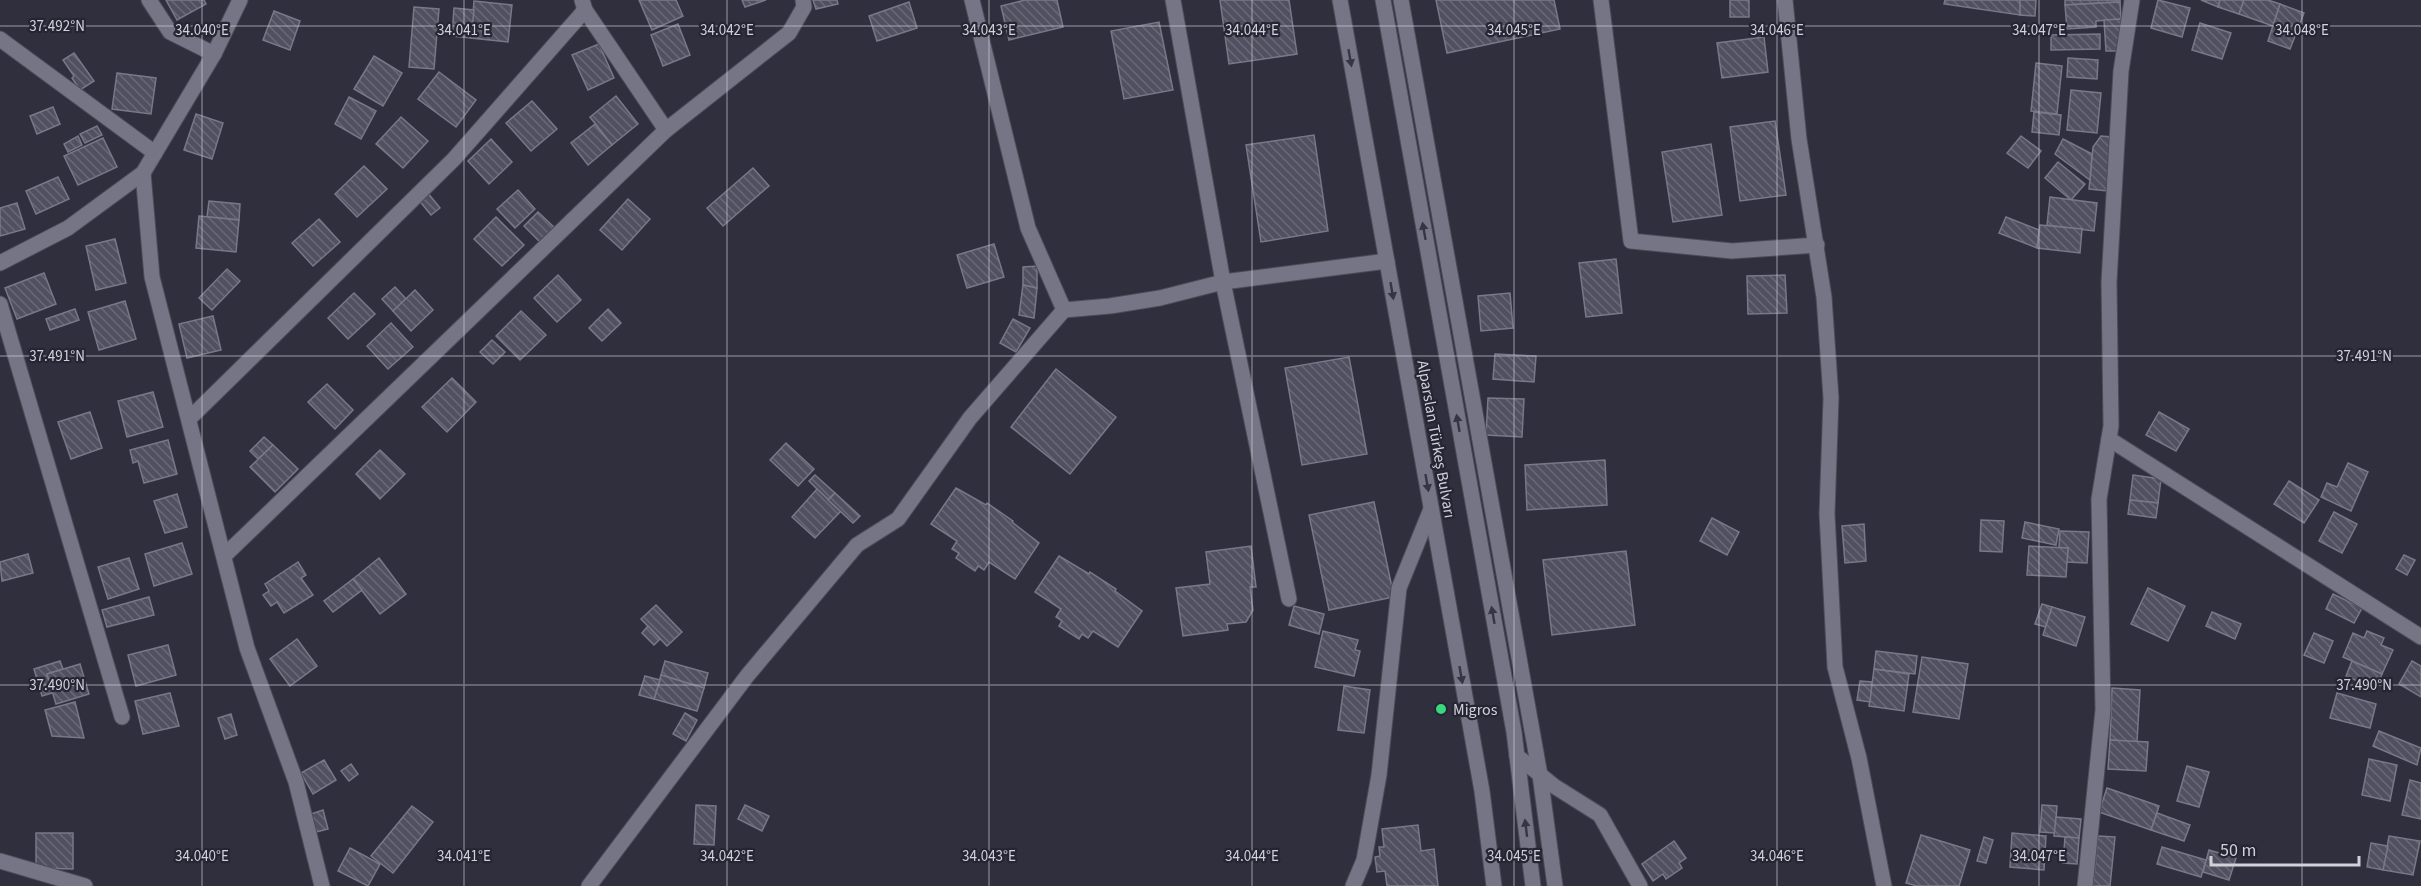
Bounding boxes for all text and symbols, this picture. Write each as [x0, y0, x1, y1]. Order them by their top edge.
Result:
text: 37.492°N [29, 16, 85, 37]
text: 34.040°E [175, 20, 229, 41]
text: 34.041°E [437, 20, 491, 41]
text: 34.042°E [700, 20, 754, 41]
text: 34.043°E [962, 20, 1016, 41]
text: 34.044°E [1225, 20, 1279, 41]
text: 34.045°E [1487, 20, 1541, 41]
text: 34.046°E [1750, 20, 1804, 41]
text: 34.047°E [2012, 20, 2066, 41]
text: 34.048°E [2275, 20, 2329, 41]
one-way arrow [1346, 48, 1355, 67]
one-way arrow [1419, 221, 1428, 240]
one-way arrow [1388, 282, 1397, 301]
text: 37.491°N [29, 346, 85, 367]
text: 37.491°N [2336, 346, 2392, 367]
street label: Alparslan Türkeş Bulvarı [1411, 358, 1461, 520]
one-way arrow [1453, 413, 1462, 432]
one-way arrow [1423, 473, 1432, 492]
one-way arrow [1488, 605, 1497, 624]
one-way arrow [1457, 665, 1466, 684]
text: 37.490°N [29, 675, 85, 696]
text: 37.490°N [2336, 675, 2392, 696]
place label: Migros [1453, 699, 1498, 721]
marker: Migros [1434, 702, 1448, 716]
one-way arrow [1521, 818, 1530, 837]
scale bar [2211, 829, 2360, 867]
text: 50 m [2220, 838, 2256, 863]
text: 34.040°E [175, 846, 229, 867]
text: 34.041°E [437, 846, 491, 867]
text: 34.042°E [700, 846, 754, 867]
text: 34.043°E [962, 846, 1016, 867]
text: 34.044°E [1225, 846, 1279, 867]
text: 34.045°E [1487, 846, 1541, 867]
text: 34.046°E [1750, 846, 1804, 867]
text: 34.047°E [2012, 846, 2066, 867]

